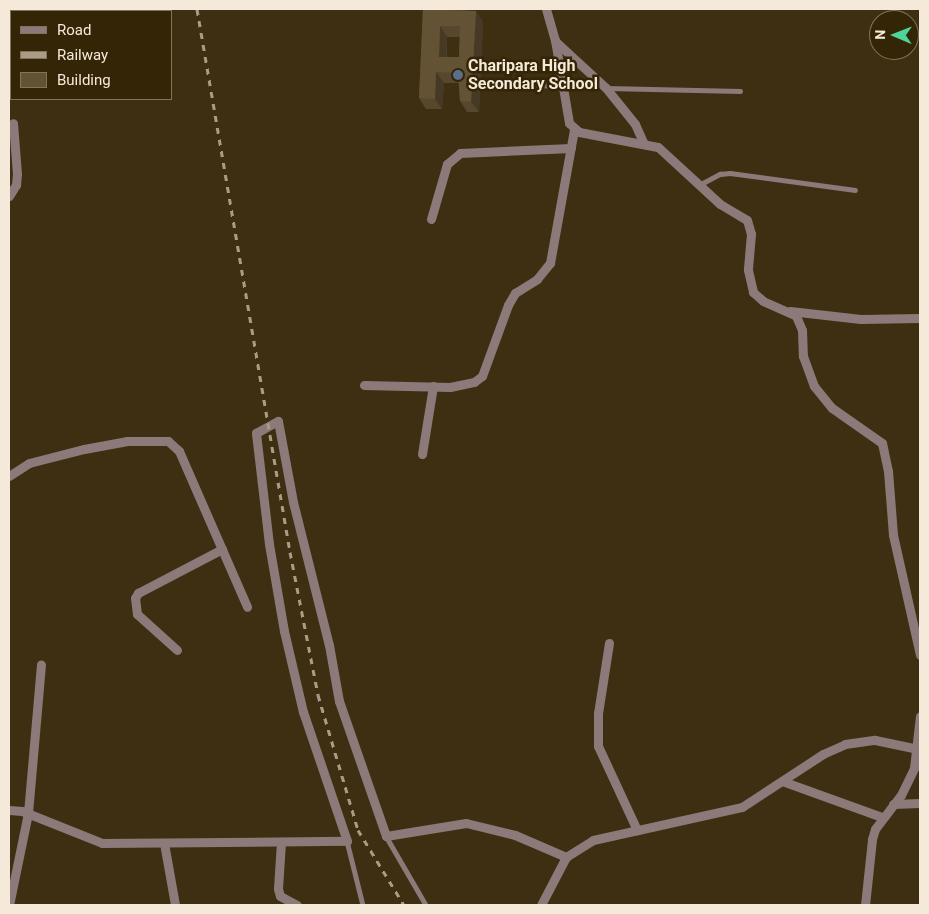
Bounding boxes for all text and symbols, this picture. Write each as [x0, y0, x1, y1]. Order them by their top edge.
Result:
legend [10, 10, 172, 100]
north arrow [869, 10, 919, 60]
text: Road [57, 21, 91, 39]
text: N [872, 30, 888, 40]
text: Railway [57, 46, 108, 64]
place label: Charipara High Secondary School [468, 56, 598, 94]
marker: Charipara High Secondary School [452, 69, 464, 81]
text: Building [57, 71, 111, 89]

